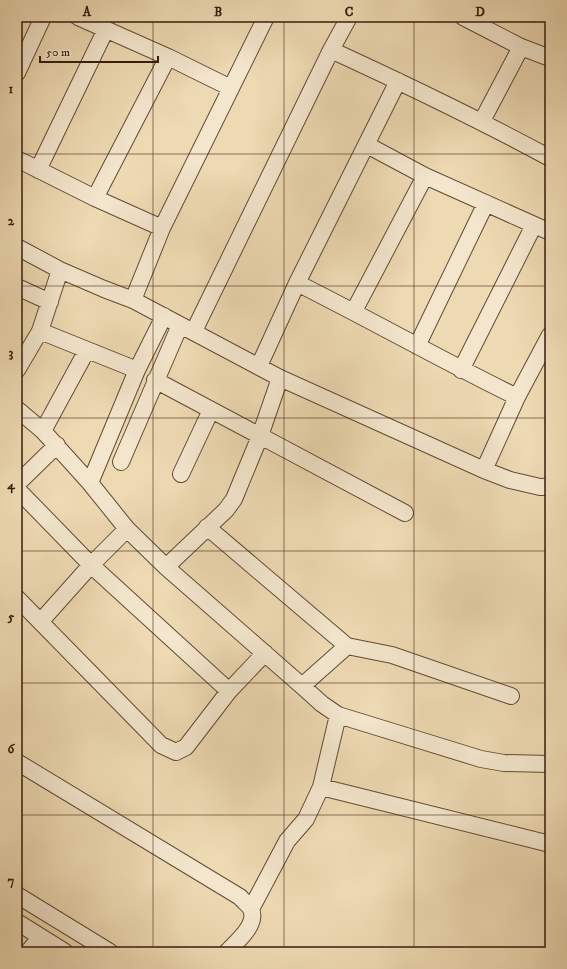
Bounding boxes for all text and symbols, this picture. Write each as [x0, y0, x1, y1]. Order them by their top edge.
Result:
text: A [82, 4, 92, 20]
text: B [214, 4, 222, 20]
text: C [345, 4, 354, 20]
text: D [475, 4, 485, 20]
scale bar [40, 38, 158, 64]
text: 50 m [46, 45, 70, 60]
text: 1 [9, 81, 14, 97]
text: 2 [8, 213, 15, 229]
text: 3 [9, 345, 14, 361]
text: 4 [6, 477, 15, 494]
text: 5 [7, 609, 15, 625]
text: 6 [8, 741, 16, 757]
text: 7 [8, 873, 15, 889]

